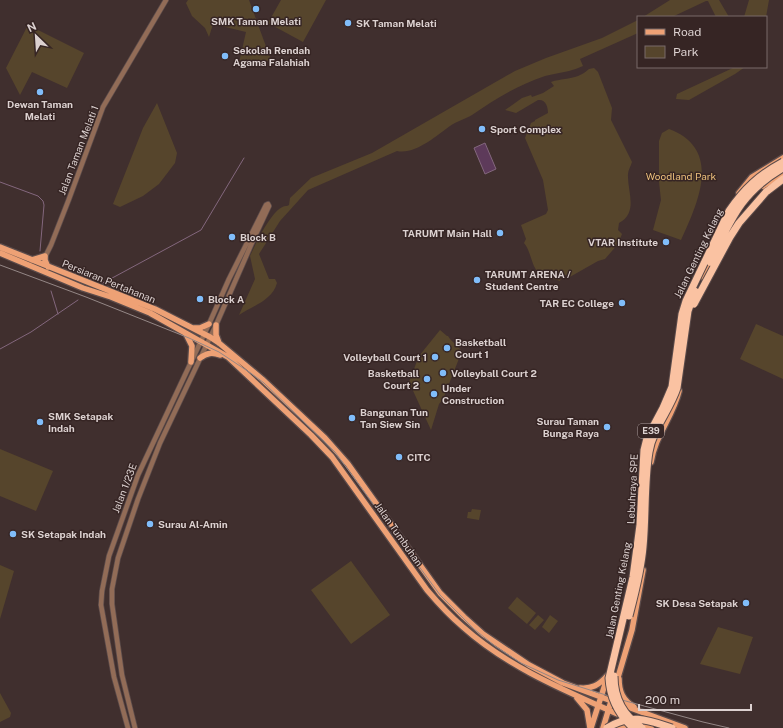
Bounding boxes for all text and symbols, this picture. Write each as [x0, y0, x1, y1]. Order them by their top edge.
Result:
marker: SMK Taman Melati [251, 4, 261, 14]
place label: SMK Taman Melati [211, 15, 301, 27]
north arrow [16, 16, 56, 56]
legend [637, 16, 767, 68]
place label: SK Taman Melati [356, 17, 437, 29]
marker: SK Taman Melati [343, 18, 353, 28]
text: N [25, 20, 38, 34]
text: Road [673, 25, 701, 39]
place label: Sekolah Rendah Agama Falahiah [233, 44, 310, 68]
text: Park [673, 45, 699, 59]
marker: Sekolah Rendah Agama Falahiah [220, 51, 230, 61]
marker: Dewan Taman Melati [35, 87, 45, 97]
place label: Dewan Taman Melati [7, 98, 73, 122]
street label: Jalan Taman Melati 1 [55, 104, 101, 196]
place label: Sport Complex [490, 123, 562, 135]
marker: Sport Complex [477, 124, 487, 134]
park label: Woodland Park [646, 170, 717, 182]
street label: Jalan Genting Kelang [671, 206, 725, 300]
place label: TARUMT Main Hall [402, 227, 492, 239]
marker: TARUMT Main Hall [495, 228, 505, 238]
place label: Block B [240, 231, 276, 243]
marker: Block B [227, 232, 237, 242]
place label: VTAR Institute [588, 236, 658, 248]
marker: VTAR Institute [661, 237, 671, 247]
street label: Persiaran Pertahanan [60, 257, 158, 305]
place label: TARUMT ARENA / Student Centre [485, 268, 571, 292]
marker: TARUMT ARENA / Student Centre [472, 275, 482, 285]
place label: Block A [208, 293, 244, 305]
marker: Block A [195, 294, 205, 304]
place label: TAR EC College [540, 297, 614, 309]
marker: TAR EC College [617, 298, 627, 308]
place label: Basketball Court 1 [455, 336, 506, 360]
marker: Basketball Court 1 [442, 343, 452, 353]
place label: Volleyball Court 1 [343, 351, 427, 363]
marker: Volleyball Court 1 [430, 352, 440, 362]
place label: Basketball Court 2 [368, 367, 419, 391]
place label: Volleyball Court 2 [451, 367, 537, 379]
marker: Volleyball Court 2 [438, 368, 448, 378]
marker: Basketball Court 2 [422, 374, 432, 384]
place label: Under Construction [442, 382, 504, 406]
marker: Under Construction [429, 389, 439, 399]
place label: Bangunan Tun Tan Siew Sin [360, 406, 428, 430]
place label: SMK Setapak Indah [48, 410, 113, 434]
marker: Bangunan Tun Tan Siew Sin [347, 413, 357, 423]
place label: Surau Taman Bunga Raya [536, 415, 599, 439]
marker: SMK Setapak Indah [35, 417, 45, 427]
marker: Surau Taman Bunga Raya [602, 422, 612, 432]
road number: E39 [638, 424, 664, 438]
place label: CITC [407, 451, 431, 463]
marker: CITC [394, 452, 404, 462]
street label: Lebuhraya SPE [624, 454, 640, 524]
street label: Jalan 1/23E [109, 461, 139, 515]
street label: Jalan Tumbuhan [373, 500, 426, 568]
place label: Surau Al-Amin [158, 518, 228, 530]
marker: Surau Al-Amin [145, 519, 155, 529]
place label: SK Setapak Indah [21, 528, 106, 540]
marker: SK Setapak Indah [8, 529, 18, 539]
street label: Jalan Genting Kelang [603, 541, 633, 639]
place label: SK Desa Setapak [656, 597, 738, 609]
marker: SK Desa Setapak [741, 598, 751, 608]
scale bar [639, 686, 751, 712]
text: 200 m [645, 693, 680, 707]

